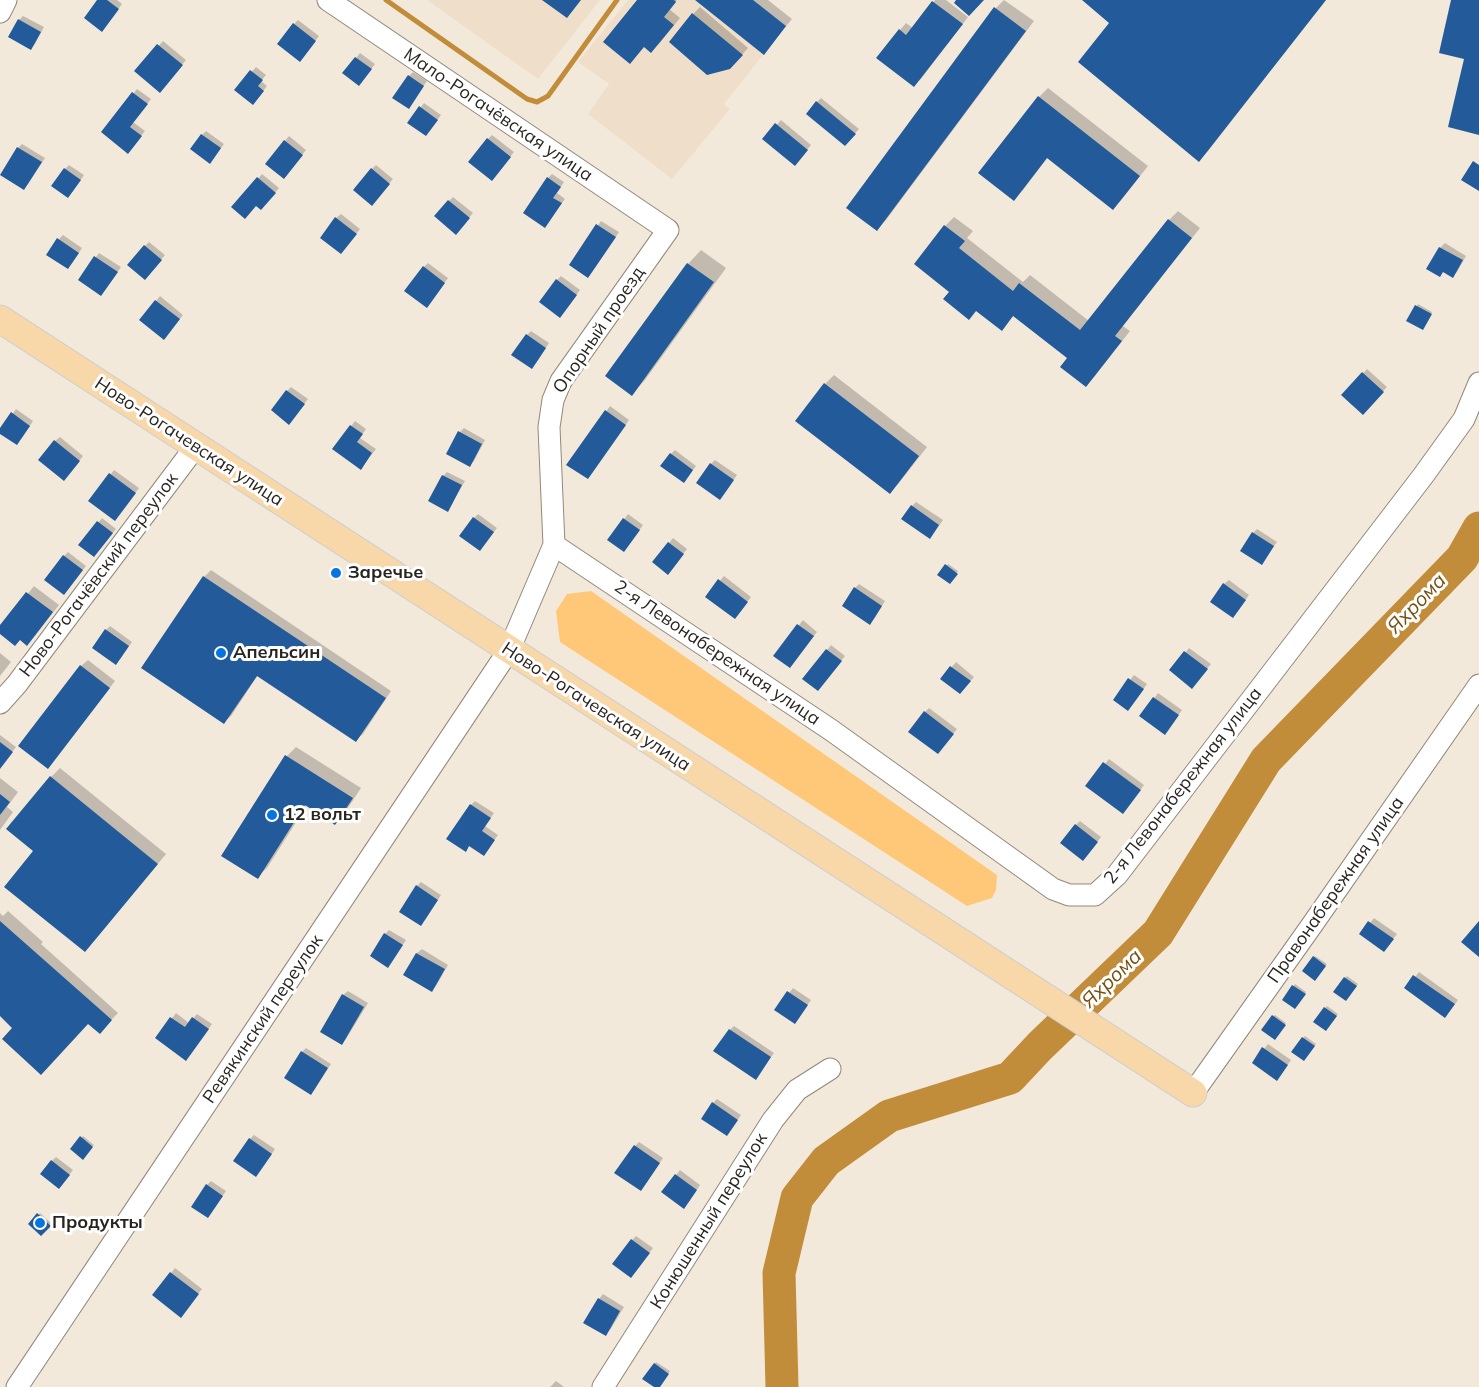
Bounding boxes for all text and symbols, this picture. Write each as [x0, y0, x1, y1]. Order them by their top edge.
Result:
street label: Мало-Рогачёвская улица [399, 44, 597, 186]
street label: Опорный проезд [549, 263, 649, 397]
street label: Ново-Рогачевская улица [91, 373, 287, 511]
street label: Ново-Рогачёвский переулок [15, 469, 183, 681]
place label: Заречье [348, 562, 423, 584]
marker: Заречье [329, 566, 343, 580]
water label: Яхрома [1383, 569, 1451, 639]
street label: 2-я Левонабережная улица [610, 576, 824, 730]
street label: Ново-Рогачевская улица [498, 638, 694, 776]
place label: Апельсин [233, 642, 320, 664]
marker: Апельсин [214, 646, 228, 660]
street label: 2-я Левонабережная улица [1099, 683, 1267, 889]
street label: Правонабережная улица [1263, 793, 1409, 987]
place label: 12 вольт [284, 804, 361, 826]
marker: 12 вольт [265, 808, 279, 822]
street label: Ревякинский переулок [198, 931, 328, 1107]
water label: Яхрома [1077, 945, 1147, 1013]
street label: Конюшенный переулок [646, 1129, 772, 1313]
place label: Продукты [52, 1212, 143, 1234]
marker: Продукты [33, 1216, 47, 1230]

